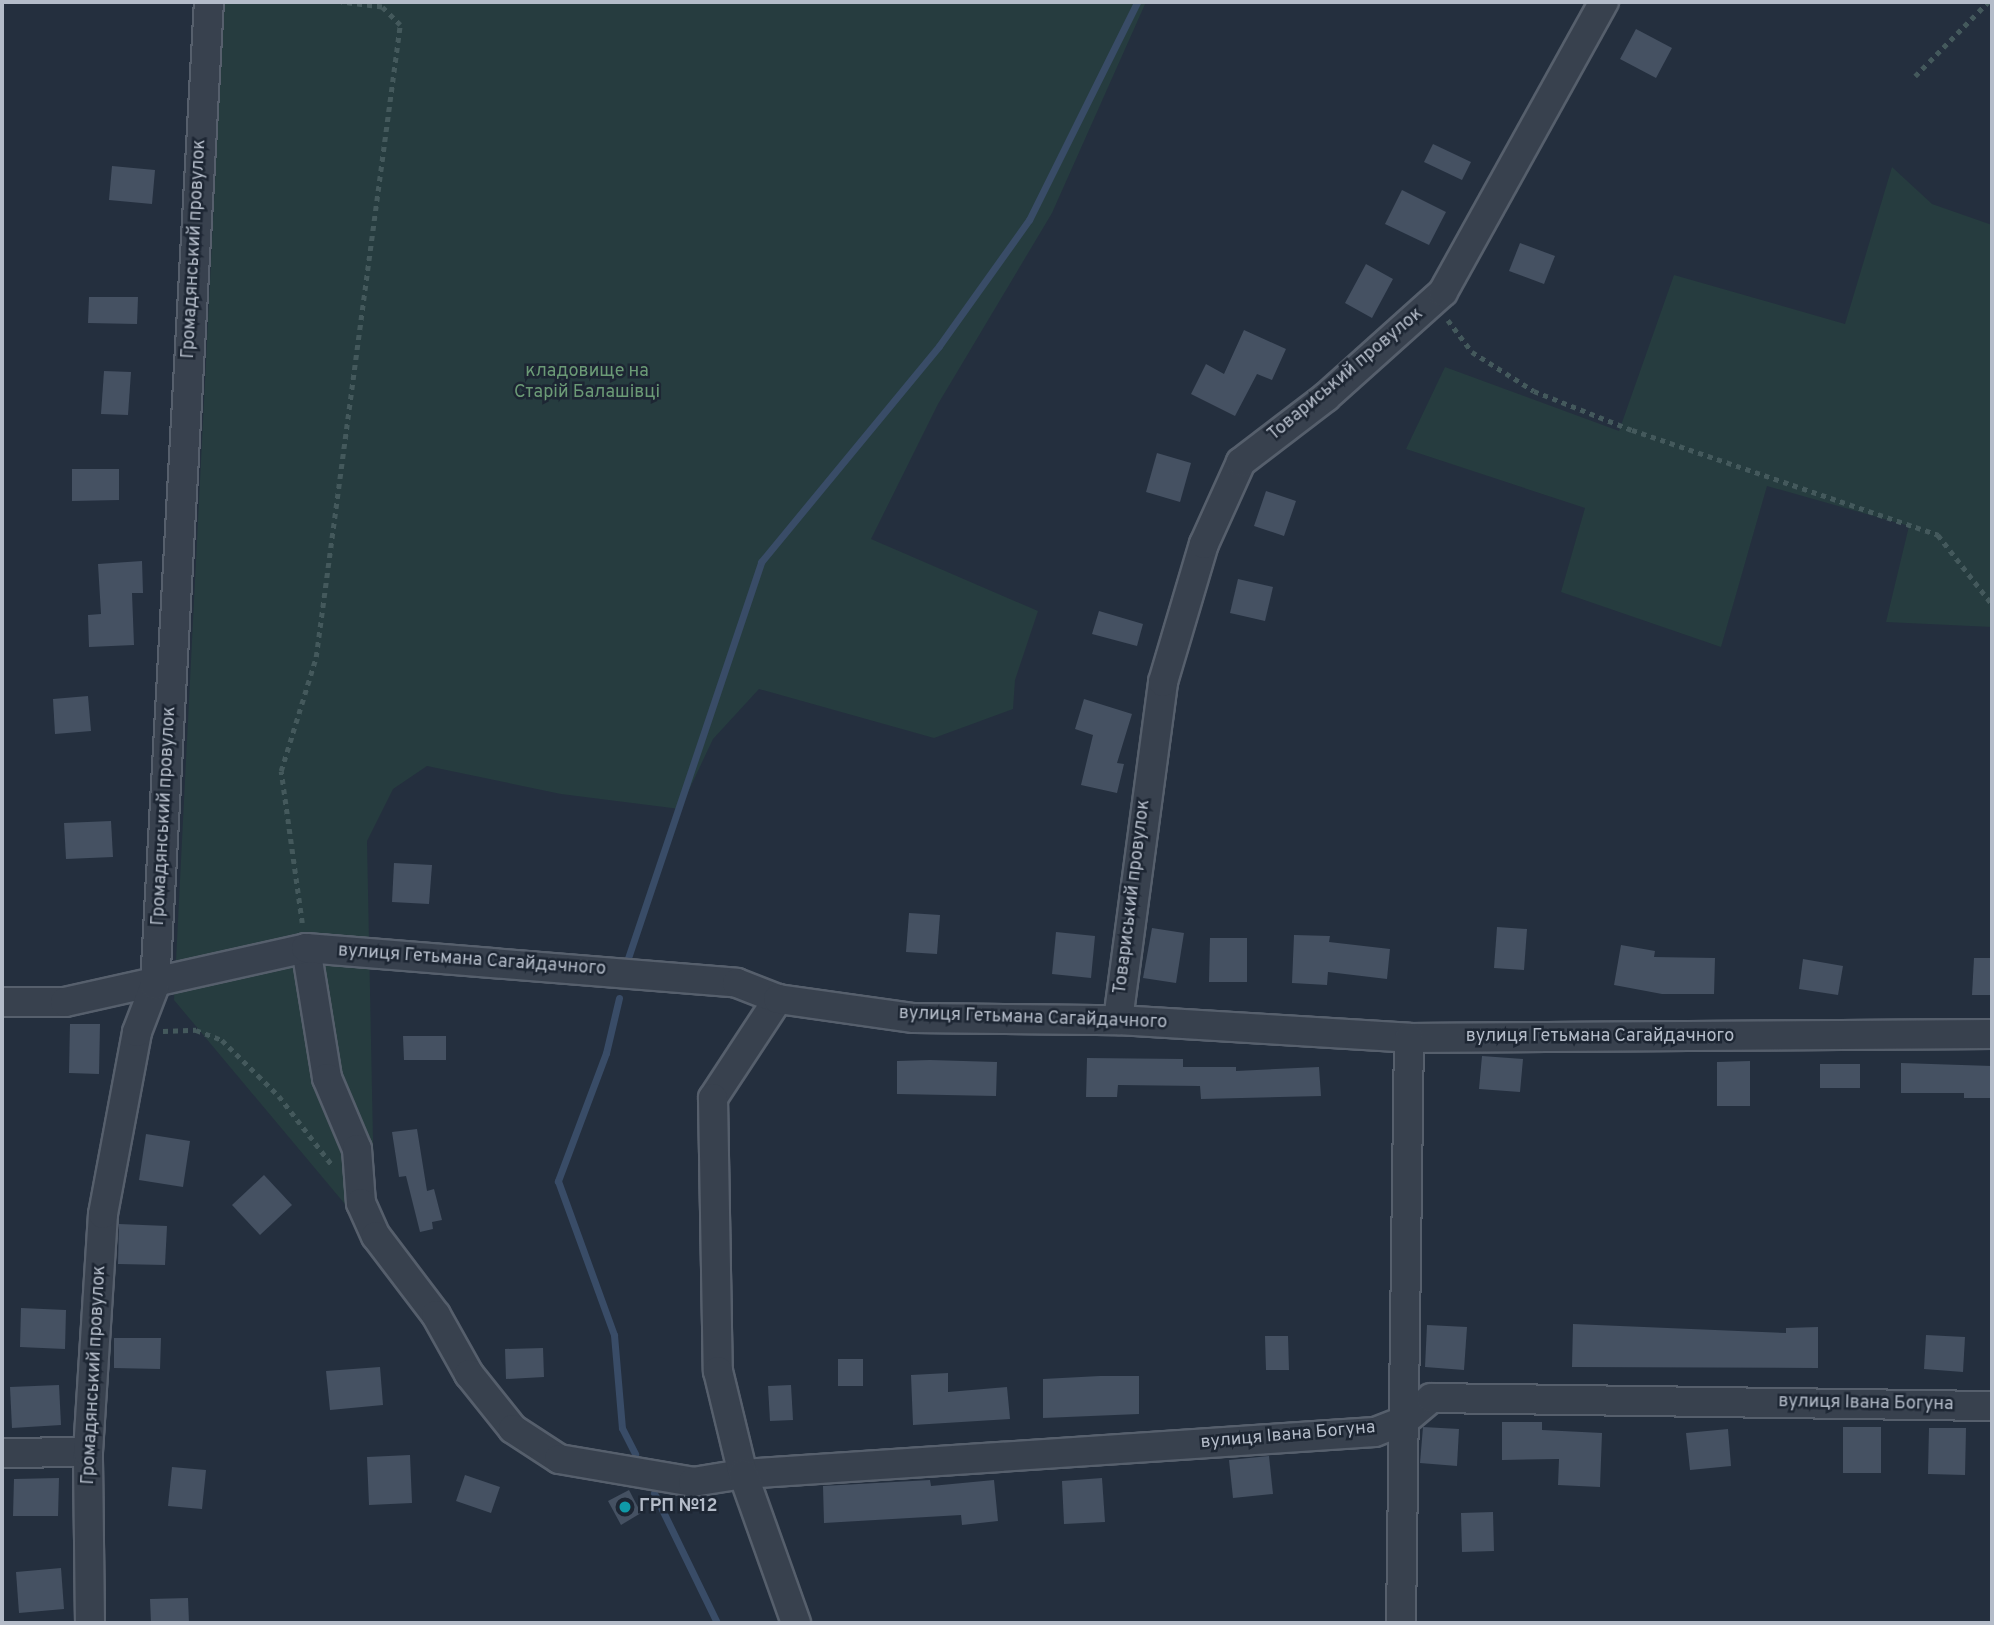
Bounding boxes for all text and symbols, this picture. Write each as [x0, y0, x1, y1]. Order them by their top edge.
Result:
street label: Громадянський провулок [178, 139, 212, 359]
street label: Товариський провулок [1264, 304, 1428, 446]
park label: кладовище на Старій Балашівці [514, 362, 660, 404]
street label: Громадянський провулок [148, 706, 182, 926]
street label: Товариський провулок [1110, 799, 1156, 995]
street label: вулиця Гетьмана Сагайдачного [337, 941, 607, 981]
street label: вулиця Гетьмана Сагайдачного [898, 1004, 1168, 1034]
street label: вулиця Гетьмана Сагайдачного [1466, 1026, 1734, 1048]
street label: Громадянський провулок [78, 1265, 112, 1485]
street label: вулиця Івана Богуна [1778, 1392, 1954, 1416]
street label: вулиця Івана Богуна [1200, 1418, 1376, 1454]
place label: ГРП №12 [639, 1496, 717, 1518]
marker: ГРП №12 [617, 1499, 633, 1515]

